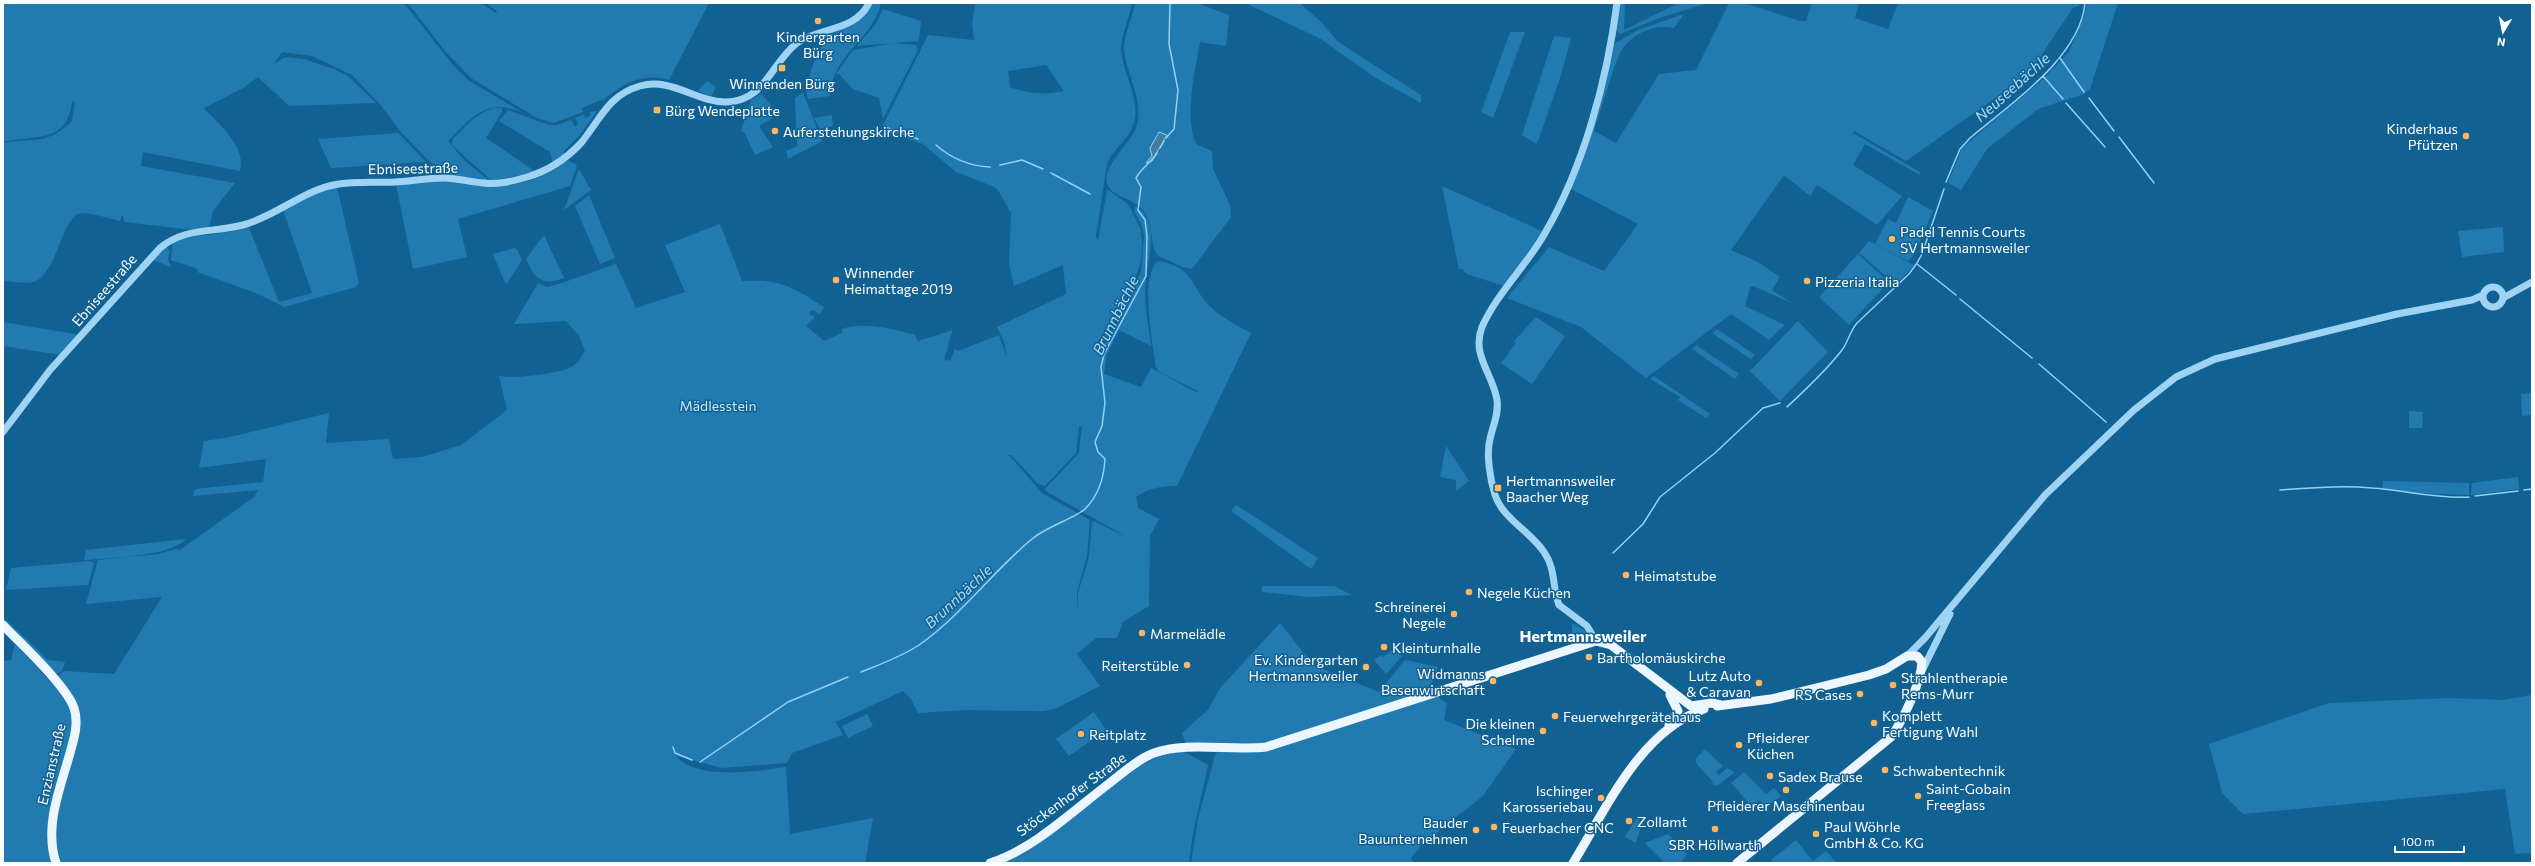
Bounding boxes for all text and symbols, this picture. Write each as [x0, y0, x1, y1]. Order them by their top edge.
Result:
north arrow [2483, 12, 2523, 52]
marker: Kindergarten Bürg [813, 16, 823, 26]
place label: Kindergarten Bürg [776, 28, 860, 61]
text: N [2496, 35, 2506, 49]
water label: Neuseebächle [1971, 49, 2053, 125]
marker: Winnenden Bürg [777, 63, 787, 73]
place label: Winnenden Bürg [729, 75, 835, 92]
place label: Bürg Wendeplatte [665, 102, 780, 119]
marker: Bürg Wendeplatte [652, 105, 662, 115]
place label: Kinderhaus Pfützen [2386, 120, 2458, 153]
place label: Auferstehungskirche [783, 123, 914, 140]
marker: Auferstehungskirche [770, 126, 780, 136]
marker: Kinderhaus Pfützen [2461, 131, 2471, 141]
street label: Ebniseestraße [368, 159, 458, 177]
place label: Padel Tennis Courts SV Hertmannsweiler [1900, 223, 2030, 256]
marker: Padel Tennis Courts SV Hertmannsweiler [1887, 234, 1897, 244]
street label: Ebniseestraße [68, 250, 140, 330]
place label: Winnender Heimattage 2019 [844, 264, 953, 297]
water label: Brunnbächle [1088, 273, 1142, 357]
place label: Pizzeria Italia [1815, 273, 1899, 290]
marker: Winnender Heimattage 2019 [831, 275, 841, 285]
marker: Pizzeria Italia [1802, 276, 1812, 286]
park label: Mädlesstein [680, 397, 756, 414]
place label: Hertmannsweiler Baacher Weg [1506, 472, 1616, 505]
marker: Hertmannsweiler Baacher Weg [1493, 483, 1503, 493]
water label: Brunnbächle [921, 560, 996, 632]
place label: Heimatstube [1634, 567, 1716, 584]
marker: Heimatstube [1621, 570, 1631, 580]
place label: Negele Küchen [1477, 584, 1571, 601]
marker: Negele Küchen [1464, 587, 1474, 597]
place label: Schreinerei Negele [1375, 598, 1446, 631]
marker: Schreinerei Negele [1449, 609, 1459, 619]
place label: Marmelädle [1150, 625, 1226, 642]
district label: Hertmannsweiler [1519, 626, 1647, 645]
marker: Marmelädle [1137, 628, 1147, 638]
place label: Kleinturnhalle [1392, 639, 1481, 656]
marker: Kleinturnhalle [1379, 642, 1389, 652]
place label: Bartholomäuskirche [1597, 649, 1726, 666]
place label: Ev. Kindergarten Hertmannsweiler [1249, 651, 1358, 684]
marker: Bartholomäuskirche [1584, 652, 1594, 662]
place label: Reiterstüble [1102, 657, 1179, 674]
marker: Reiterstüble [1182, 660, 1192, 670]
marker: Ev. Kindergarten Hertmannsweiler [1361, 662, 1371, 672]
place label: Widmanns Besenwirtschaft [1381, 665, 1485, 698]
place label: Lutz Auto & Caravan [1686, 667, 1751, 700]
place label: Strahlentherapie Rems-Murr [1901, 669, 2008, 702]
marker: Widmanns Besenwirtschaft [1488, 676, 1498, 686]
marker: Lutz Auto & Caravan [1754, 678, 1764, 688]
marker: Strahlentherapie Rems-Murr [1888, 680, 1898, 690]
place label: RS Cases [1795, 686, 1852, 703]
marker: RS Cases [1855, 689, 1865, 699]
place label: Komplett Fertigung Wahl [1882, 707, 1978, 740]
place label: Feuerwehrgerätehaus [1563, 708, 1701, 725]
marker: Feuerwehrgerätehaus [1550, 711, 1560, 721]
place label: Die kleinen Schelme [1465, 715, 1535, 748]
marker: Komplett Fertigung Wahl [1869, 718, 1879, 728]
street label: Enzianstraße [33, 722, 69, 806]
place label: Reitplatz [1089, 726, 1147, 743]
marker: Die kleinen Schelme [1538, 726, 1548, 736]
marker: Reitplatz [1076, 729, 1086, 739]
place label: Pfleiderer Küchen [1747, 729, 1810, 762]
marker: Pfleiderer Küchen [1734, 740, 1744, 750]
street label: Stöckenhofer Straße [1013, 749, 1129, 839]
place label: Schwabentechnik [1893, 762, 2006, 779]
marker: Schwabentechnik [1880, 765, 1890, 775]
place label: Sadex Brause [1778, 768, 1863, 785]
marker: Sadex Brause [1765, 771, 1775, 781]
place label: Saint-Gobain Freeglass [1926, 780, 2011, 813]
place label: Ischinger Karosseriebau [1503, 782, 1593, 815]
marker: Pfleiderer Maschinenbau [1781, 785, 1791, 795]
marker: Saint-Gobain Freeglass [1913, 791, 1923, 801]
marker: Ischinger Karosseriebau [1596, 793, 1606, 803]
place label: Pfleiderer Maschinenbau [1707, 797, 1865, 814]
place label: Zollamt [1637, 813, 1687, 830]
place label: Bauder Bauunternehmen [1358, 814, 1468, 847]
marker: Zollamt [1624, 816, 1634, 826]
place label: Paul Wöhrle GmbH & Co. KG [1824, 818, 1924, 851]
place label: Feuerbacher CNC [1502, 819, 1614, 836]
marker: Feuerbacher CNC [1489, 822, 1499, 832]
marker: SBR Höllwarth [1710, 824, 1720, 834]
marker: Bauder Bauunternehmen [1471, 825, 1481, 835]
scale bar [2395, 828, 2464, 854]
marker: Paul Wöhrle GmbH & Co. KG [1811, 829, 1821, 839]
text: 100 m [2401, 834, 2435, 848]
place label: SBR Höllwarth [1668, 836, 1762, 853]

